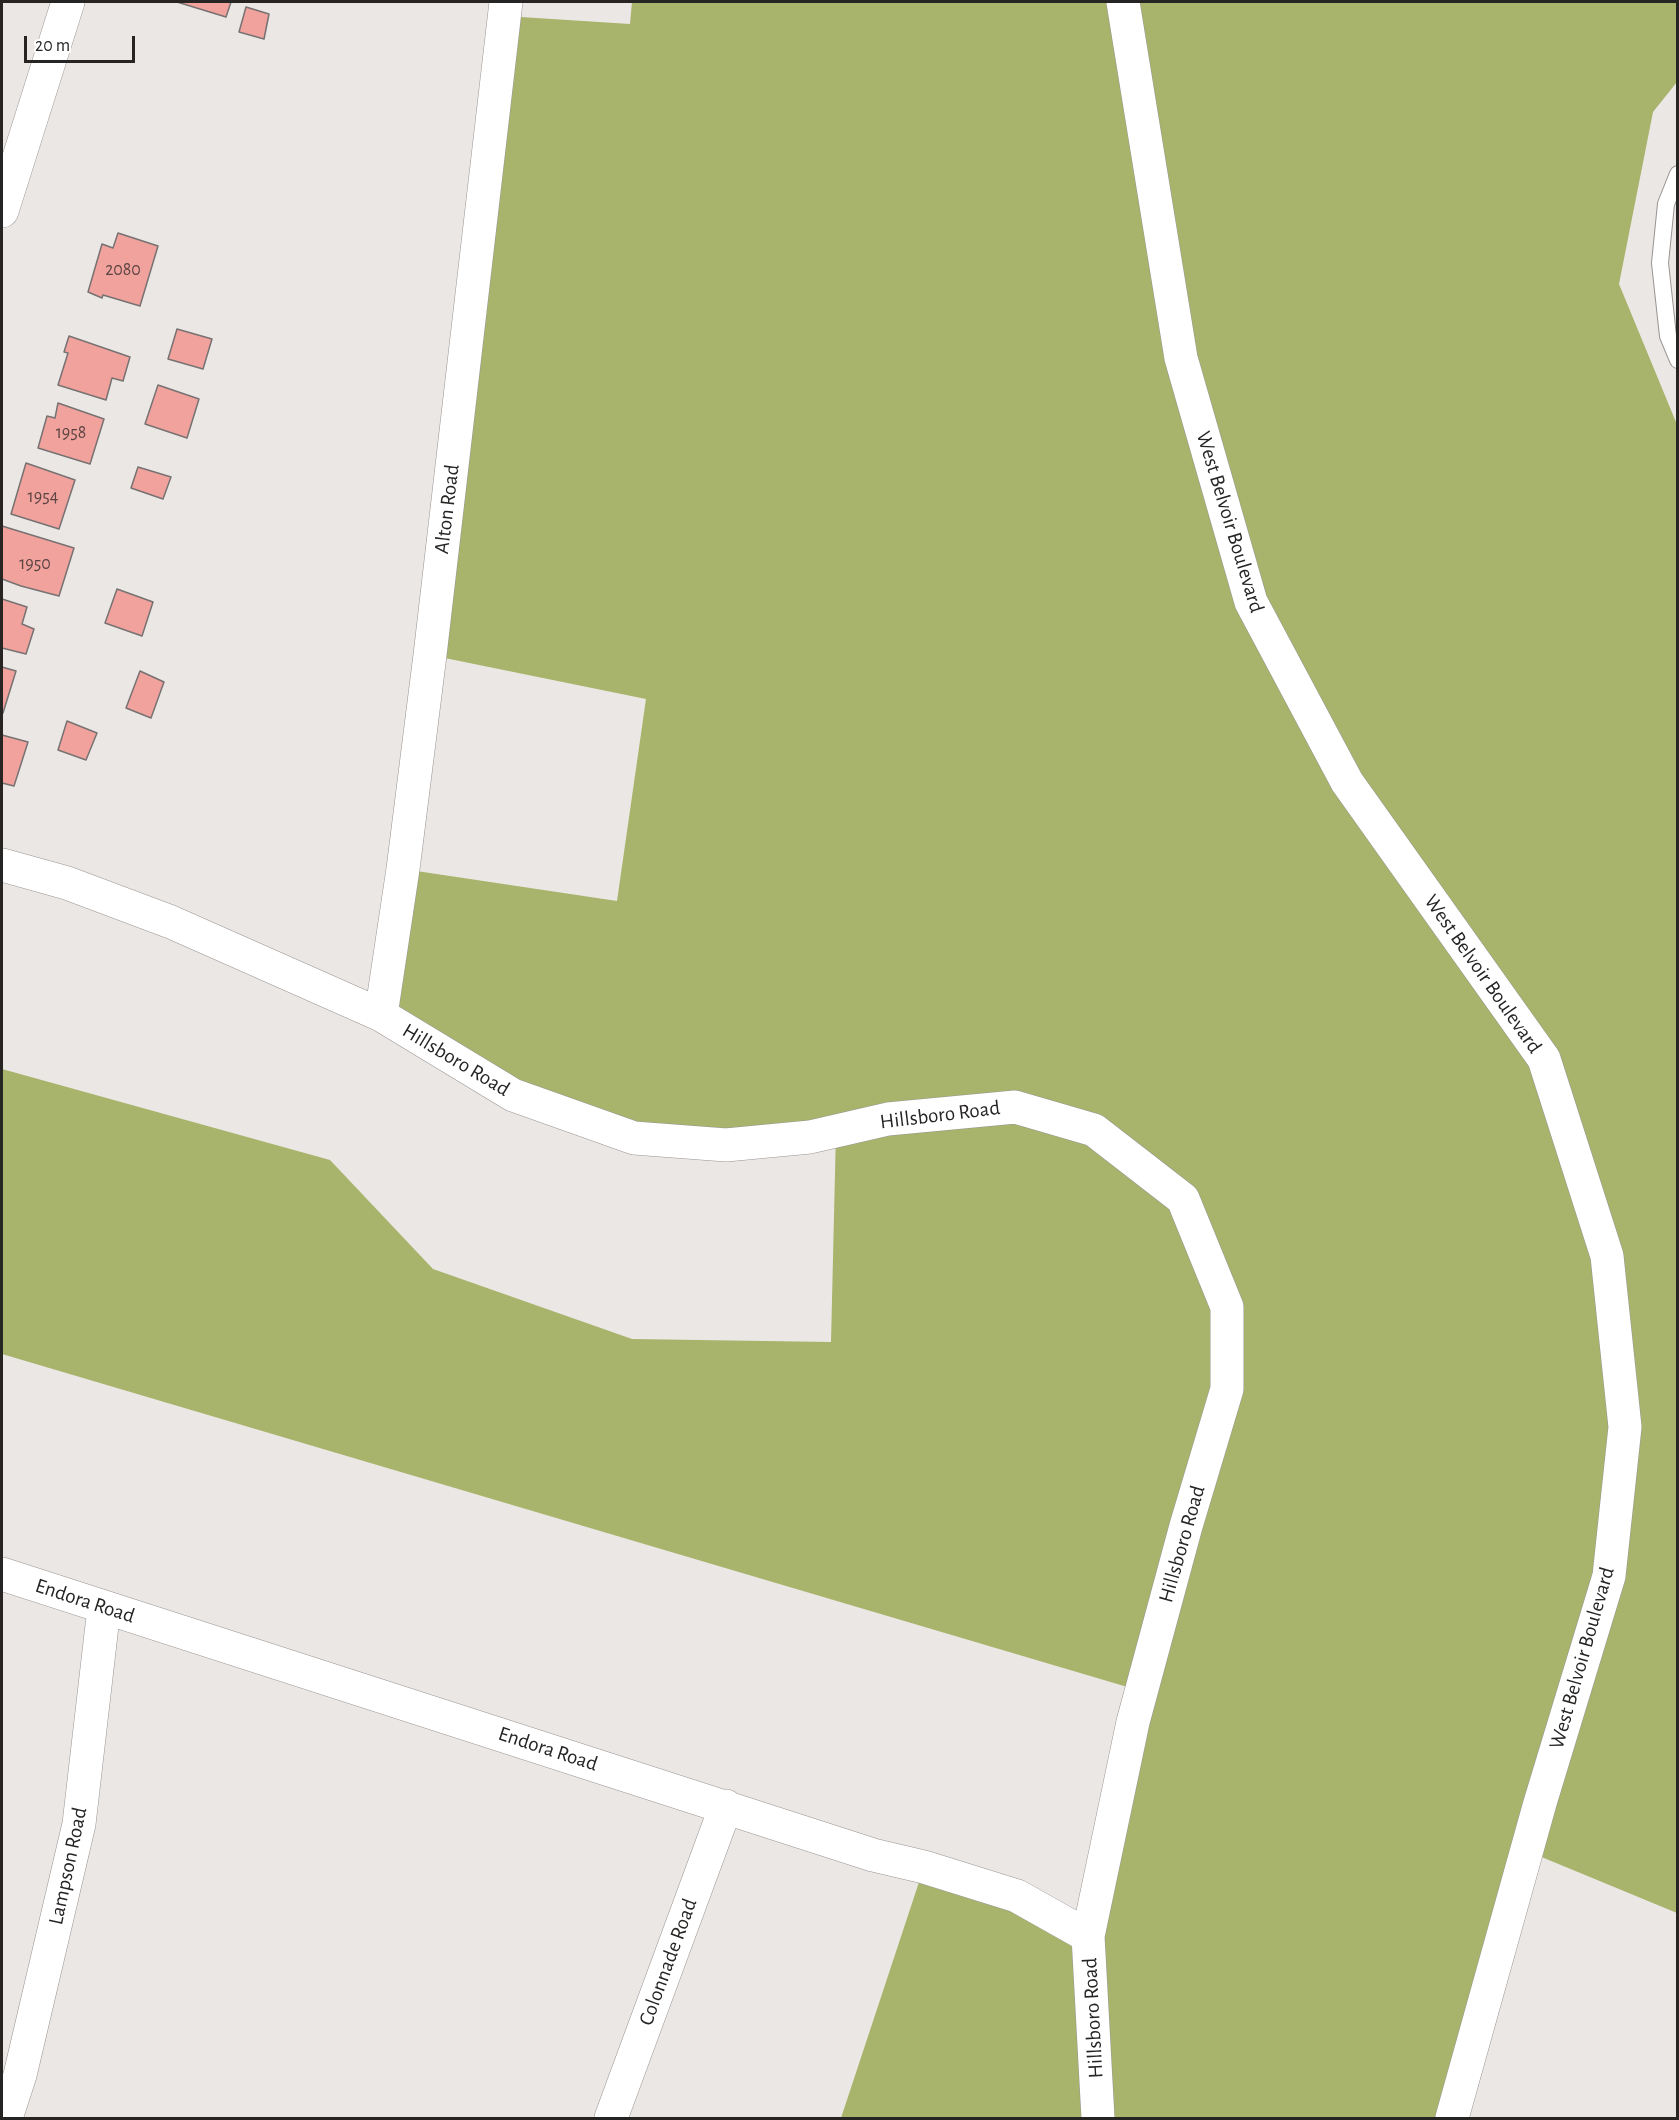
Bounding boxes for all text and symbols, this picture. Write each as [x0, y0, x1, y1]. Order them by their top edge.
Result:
scale bar [27, 24, 138, 62]
text: 20 m [35, 37, 70, 55]
house number: 2080 [105, 259, 141, 281]
house number: 1958 [56, 422, 86, 444]
street label: West Belvoir Boulevard [1190, 428, 1270, 616]
street label: Alton Road [429, 463, 465, 555]
house number: 1954 [28, 486, 58, 508]
house number: 1950 [19, 553, 51, 575]
street label: West Belvoir Boulevard [1419, 890, 1547, 1058]
street label: Hillsboro Road [398, 1018, 514, 1102]
street label: Hillsboro Road [879, 1095, 1001, 1135]
street label: Hillsboro Road [1153, 1482, 1211, 1606]
street label: West Belvoir Boulevard [1544, 1564, 1620, 1752]
street label: Endora Road [32, 1573, 138, 1629]
street label: Endora Road [495, 1721, 601, 1777]
street label: Lampson Road [43, 1805, 93, 1927]
street label: Colonnade Road [633, 1895, 703, 2029]
street label: Hillsboro Road [1077, 1957, 1109, 2079]

